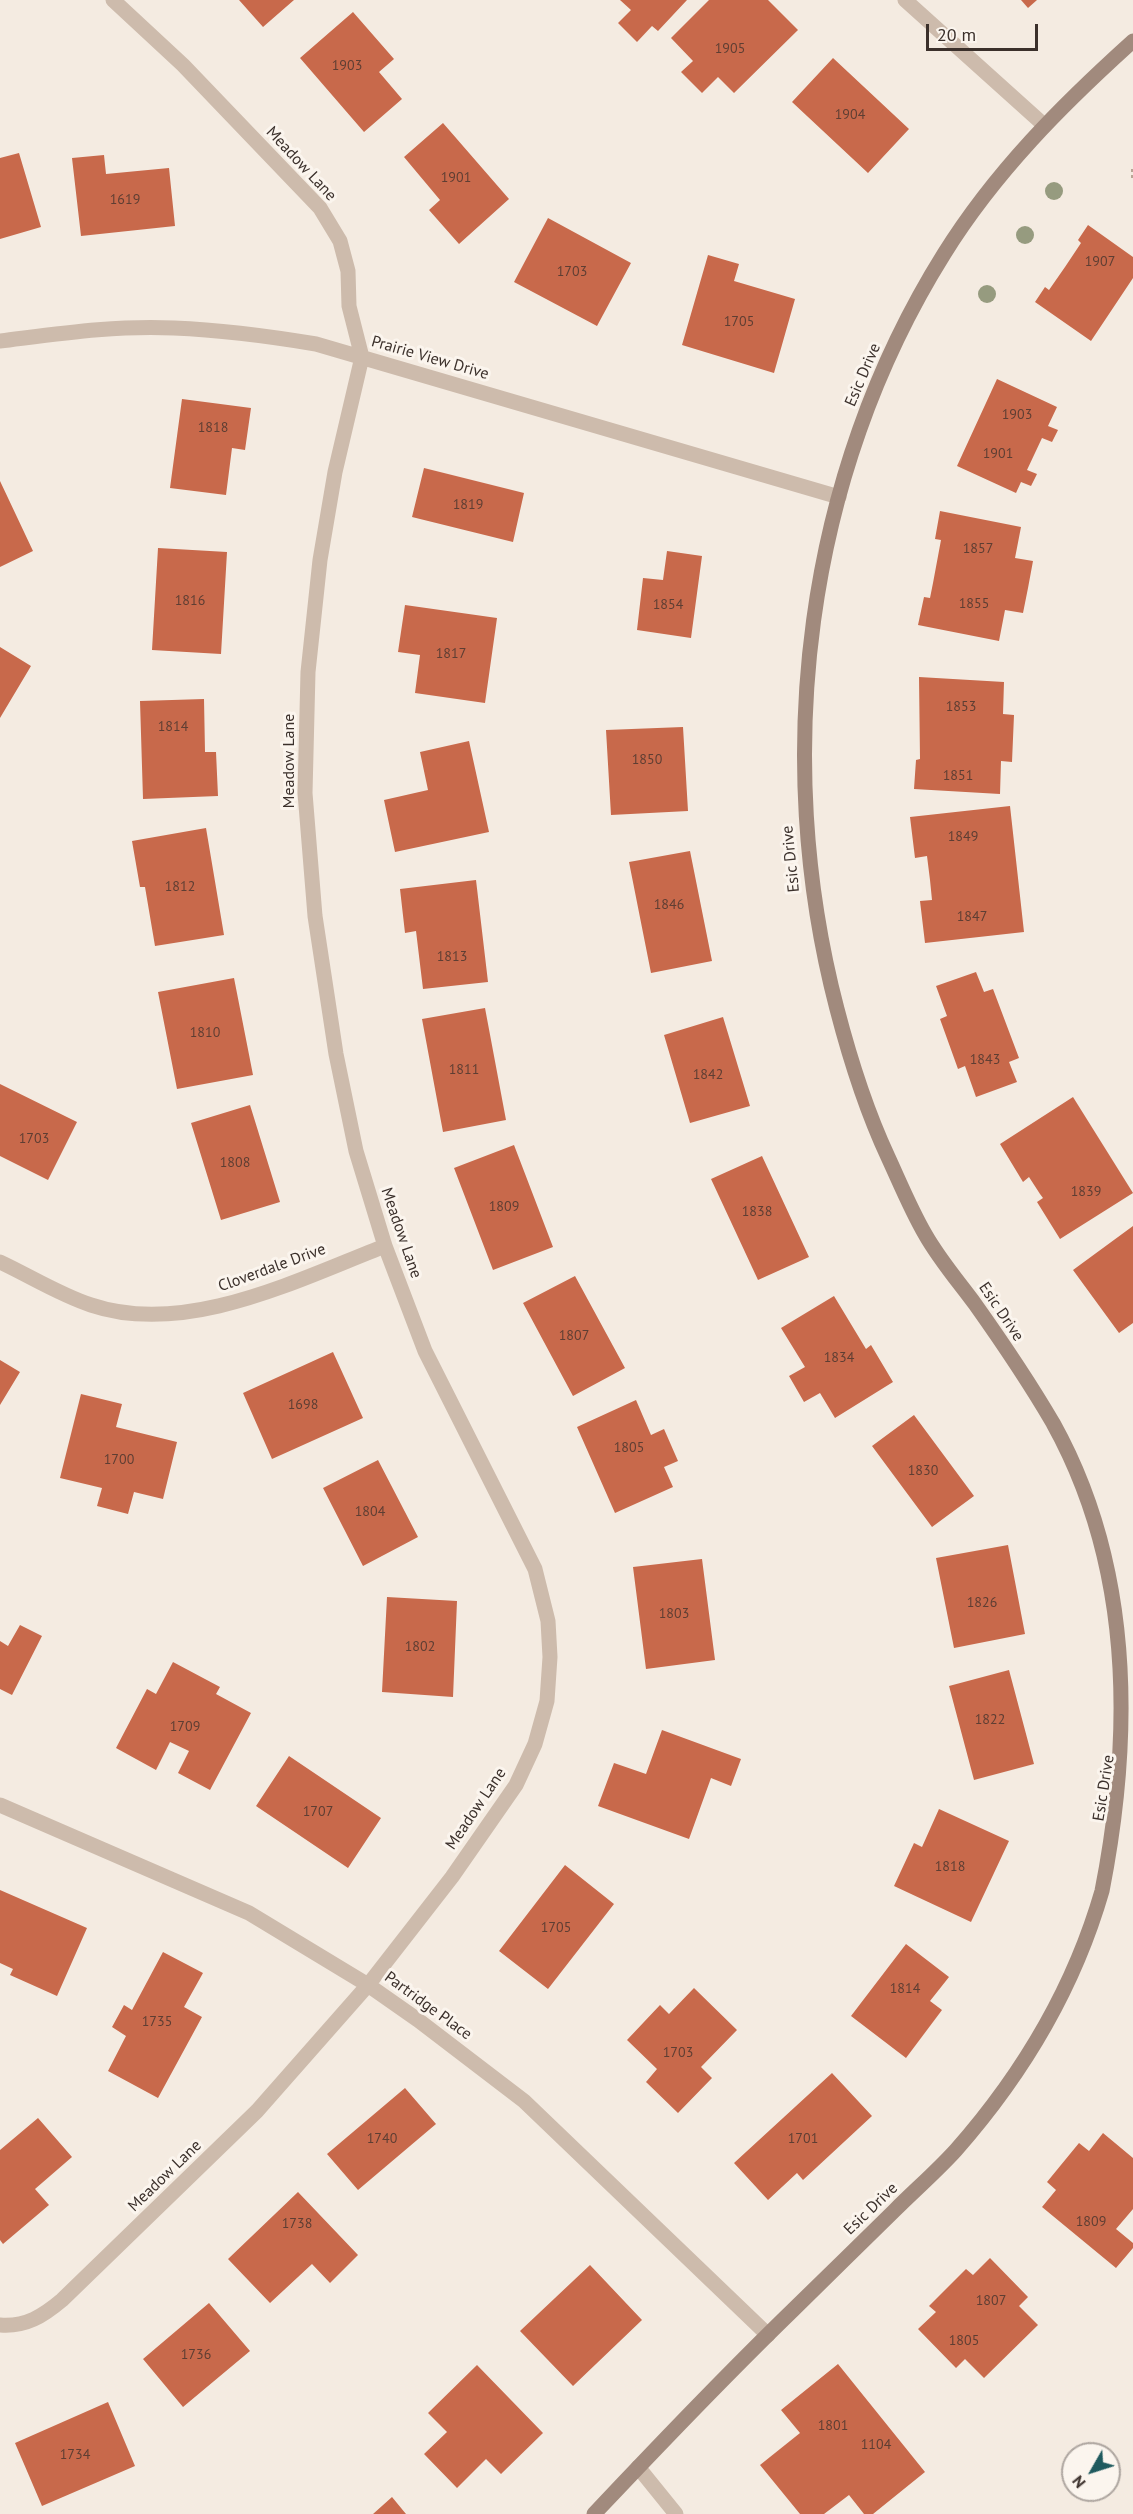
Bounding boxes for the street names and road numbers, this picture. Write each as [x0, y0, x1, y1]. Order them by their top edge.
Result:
street label: Meadow Lane [262, 123, 340, 205]
street label: Prairie View Drive [369, 332, 491, 384]
street label: Esic Drive [841, 340, 885, 410]
street label: Meadow Lane [279, 714, 299, 808]
street label: Esic Drive [778, 825, 804, 893]
street label: Meadow Lane [377, 1185, 425, 1281]
street label: Cloverdale Drive [216, 1240, 328, 1296]
street label: Esic Drive [974, 1279, 1028, 1345]
street label: Esic Drive [1089, 1753, 1119, 1823]
street label: Meadow Lane [442, 1764, 510, 1854]
street label: Partridge Place [380, 1968, 476, 2044]
street label: Meadow Lane [124, 2136, 206, 2216]
street label: Esic Drive [840, 2179, 902, 2239]

